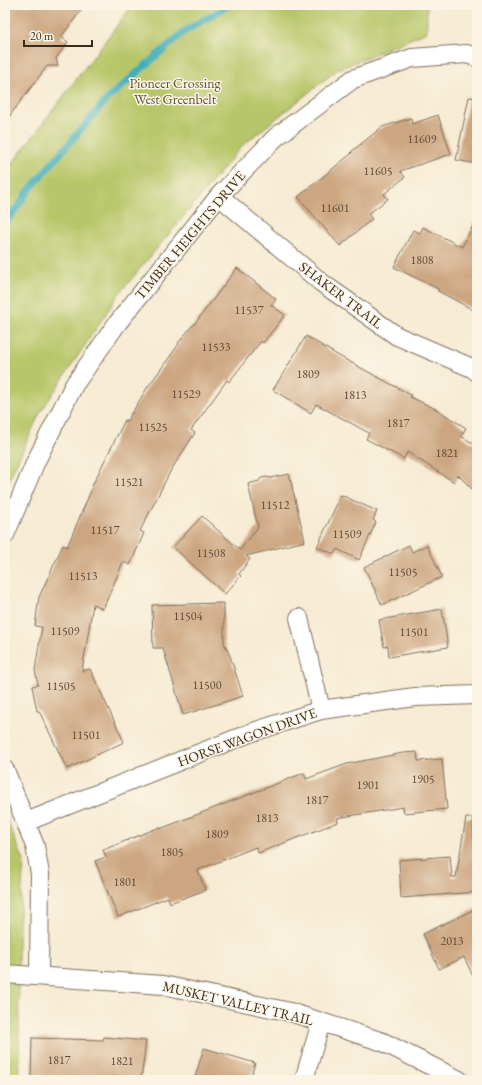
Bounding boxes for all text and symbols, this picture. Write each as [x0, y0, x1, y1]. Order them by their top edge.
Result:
scale bar [24, 22, 92, 48]
text: 20 m [30, 28, 54, 44]
park label: Pioneer Crossing West Greenbelt [129, 74, 222, 108]
house number: 11609 [408, 131, 437, 147]
house number: 11605 [364, 163, 393, 179]
street label: TIMBER HEIGHTS DRIVE [131, 167, 249, 303]
house number: 11601 [321, 200, 350, 216]
house number: 1808 [410, 252, 434, 268]
street label: SHAKER TRAIL [296, 258, 387, 333]
house number: 11537 [235, 302, 264, 318]
house number: 11533 [202, 339, 231, 355]
house number: 1809 [296, 366, 320, 382]
house number: 11529 [172, 386, 201, 402]
house number: 1813 [343, 387, 367, 403]
house number: 1817 [386, 415, 410, 431]
house number: 11525 [139, 419, 168, 435]
house number: 1821 [435, 445, 459, 461]
house number: 11521 [115, 474, 144, 490]
house number: 11512 [261, 497, 290, 513]
house number: 11517 [91, 522, 120, 538]
house number: 11509 [333, 526, 362, 542]
house number: 11508 [197, 545, 226, 561]
house number: 11505 [389, 564, 418, 580]
house number: 11513 [69, 568, 98, 584]
house number: 11504 [174, 608, 203, 624]
house number: 11509 [51, 623, 80, 639]
house number: 11501 [400, 624, 429, 640]
house number: 11500 [193, 677, 222, 693]
house number: 11505 [47, 678, 76, 694]
street label: HORSE WAGON DRIVE [175, 703, 319, 771]
house number: 11501 [72, 727, 101, 743]
house number: 1905 [411, 771, 435, 787]
house number: 1901 [356, 777, 380, 793]
house number: 1817 [305, 792, 329, 808]
house number: 1813 [255, 810, 279, 826]
house number: 1809 [205, 826, 229, 842]
house number: 1805 [160, 844, 184, 860]
house number: 1801 [113, 874, 137, 890]
house number: 2013 [440, 933, 464, 949]
street label: MUSKET VALLEY TRAIL [161, 977, 316, 1029]
house number: 1817 [47, 1052, 71, 1068]
house number: 1821 [110, 1053, 134, 1069]

